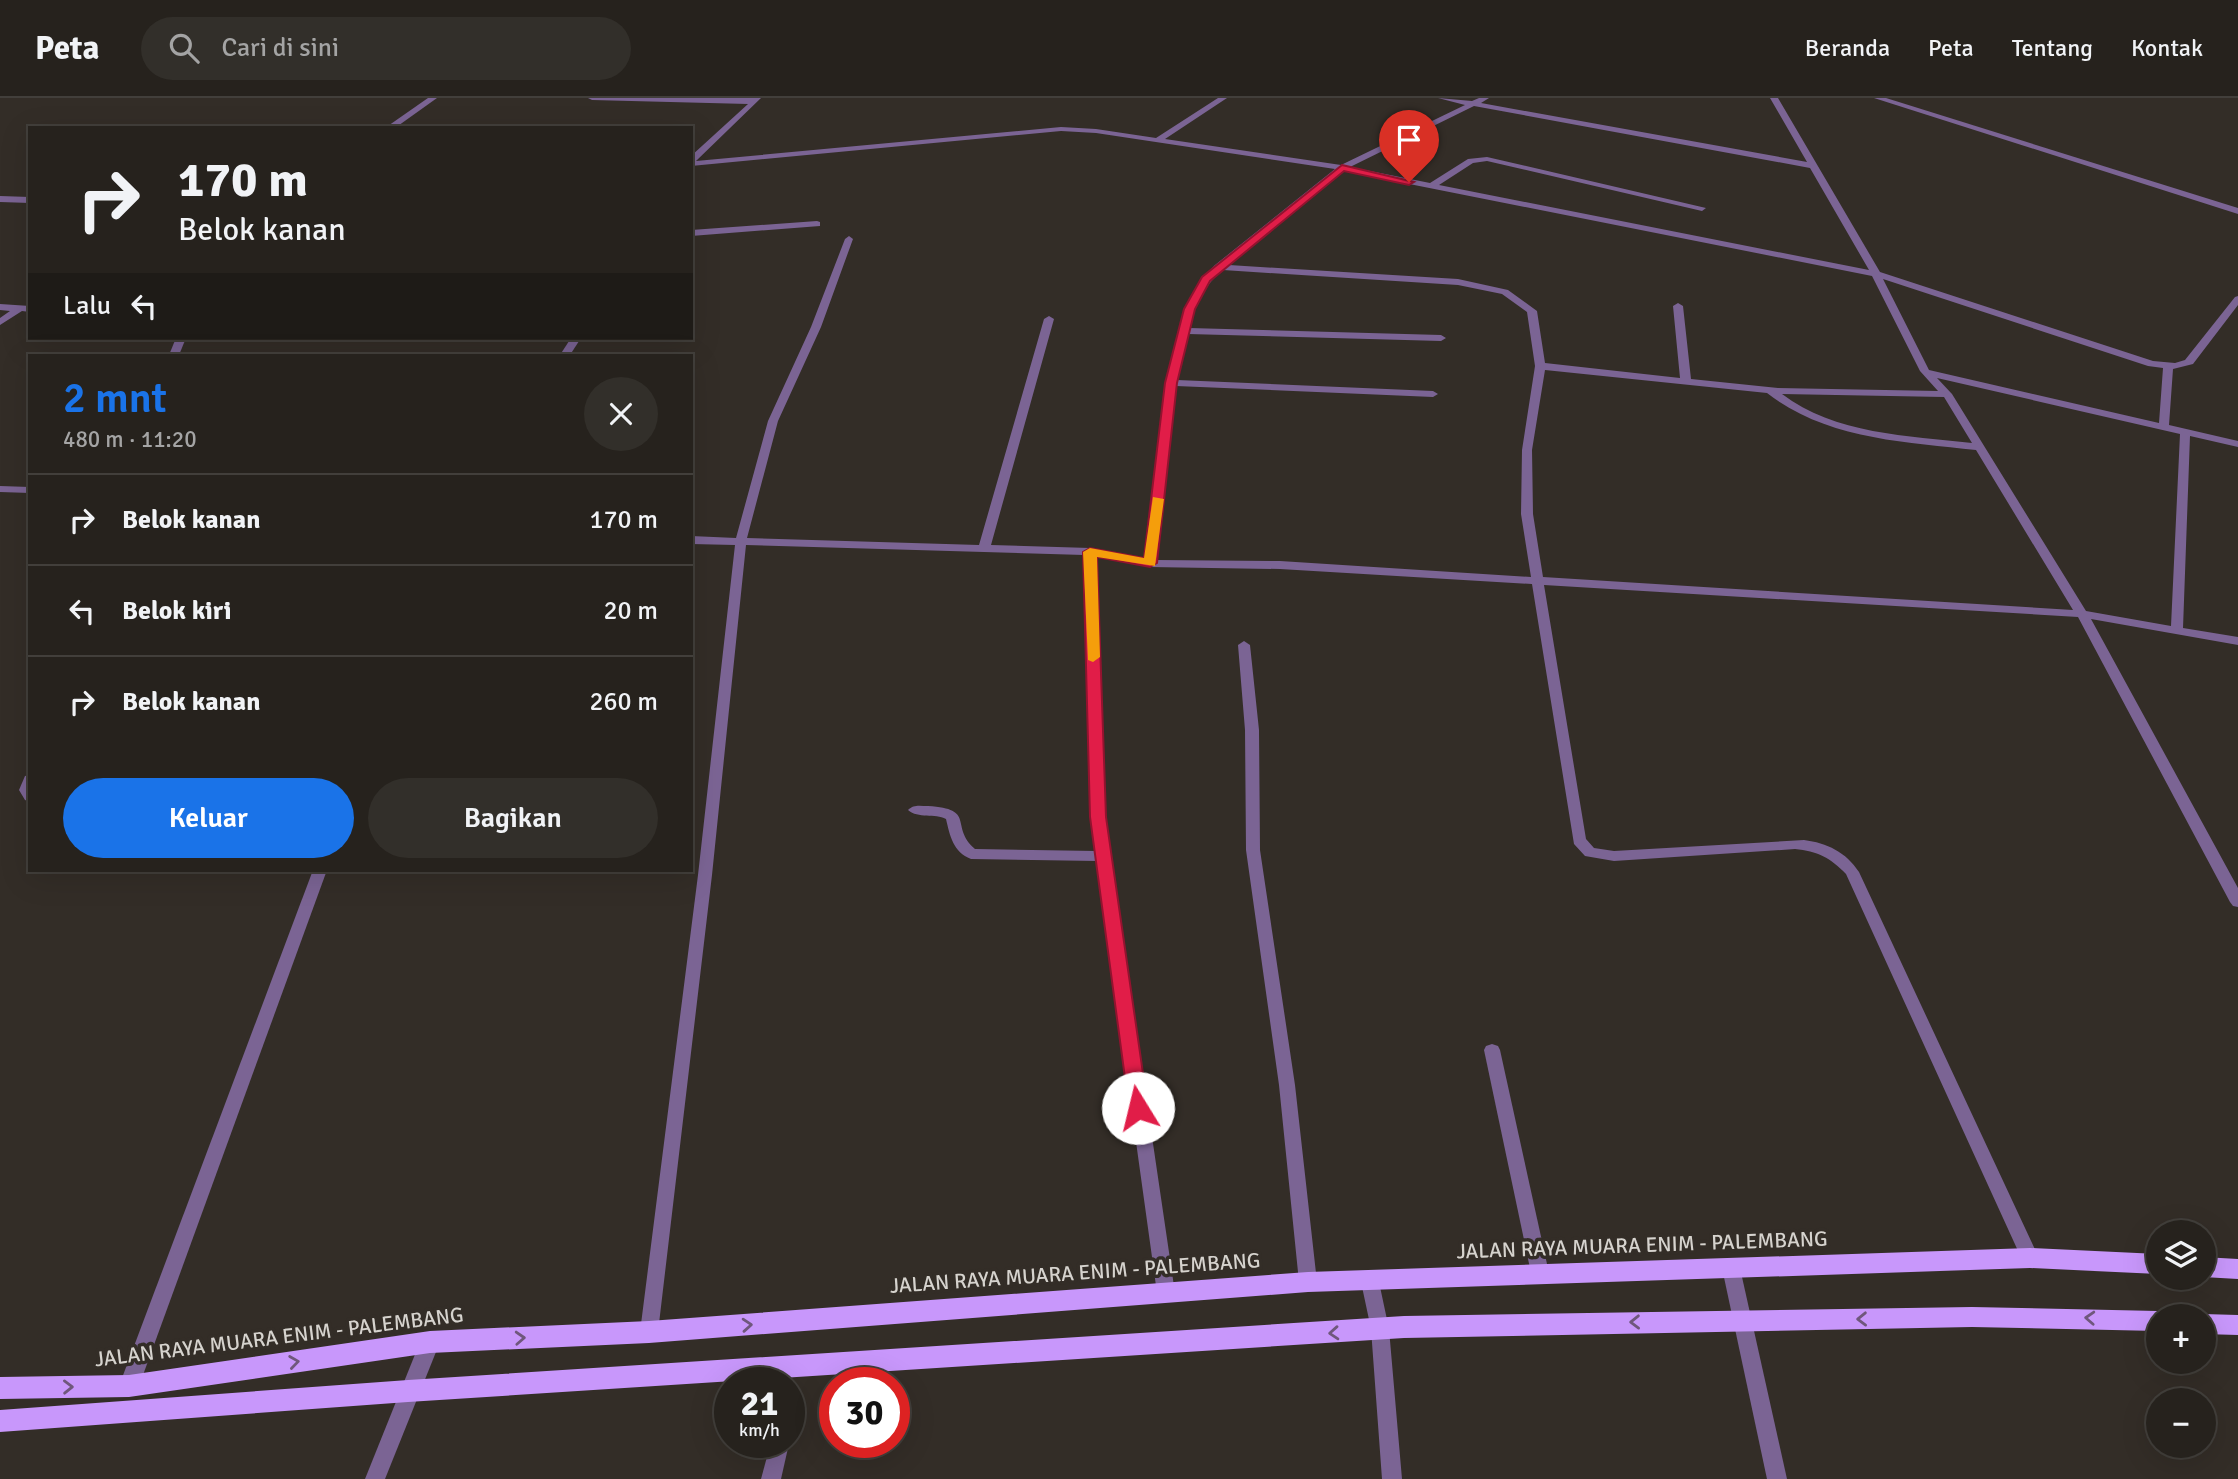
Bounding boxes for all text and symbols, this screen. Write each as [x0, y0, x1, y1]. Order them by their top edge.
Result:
search box [141, 17, 631, 80]
text: Peta [35, 28, 99, 69]
icon: search [165, 29, 203, 67]
text: Cari di sini [221, 32, 339, 64]
text: Beranda [1805, 33, 1890, 63]
text: Peta [1928, 33, 1974, 63]
text: Tentang [2012, 33, 2093, 63]
text: Kontak [2131, 33, 2203, 63]
pin [1379, 110, 1439, 182]
icon: arrive [1390, 121, 1428, 159]
text: 170 m [178, 150, 308, 210]
icon: right [63, 154, 154, 245]
text: Belok kanan [178, 210, 346, 249]
icon: left [125, 287, 163, 325]
text: Lalu [63, 290, 111, 322]
text: 2 mnt [63, 373, 167, 424]
button: close [584, 377, 658, 451]
text: 480 m · 11:20 [63, 425, 197, 454]
icon: right [63, 501, 101, 539]
text: Belok kanan [122, 504, 260, 536]
text: 170 m [589, 504, 658, 536]
icon: left [63, 592, 101, 630]
text: Belok kiri [122, 595, 231, 627]
text: 20 m [603, 595, 658, 627]
icon: right [63, 683, 101, 721]
text: Belok kanan [122, 686, 260, 718]
text: 260 m [589, 686, 658, 718]
button: Keluar [63, 778, 354, 858]
button: Bagikan [368, 778, 658, 858]
position arrow [1101, 1071, 1175, 1145]
map controls [2146, 1220, 2216, 1458]
button: layers [2146, 1220, 2216, 1290]
street label: JALAN RAYA MUARA ENIM - PALEMBANG [1456, 1226, 1828, 1264]
street label: JALAN RAYA MUARA ENIM - PALEMBANG [889, 1247, 1261, 1299]
street label: JALAN RAYA MUARA ENIM - PALEMBANG [93, 1301, 465, 1373]
button: + [2146, 1304, 2216, 1374]
one-way arrow [1856, 1311, 1867, 1326]
one-way arrow [2084, 1311, 2095, 1326]
one-way arrow [1629, 1315, 1640, 1330]
one-way arrow [742, 1317, 753, 1332]
one-way arrow [1328, 1325, 1339, 1340]
one-way arrow [515, 1331, 526, 1346]
one-way arrow [288, 1355, 300, 1370]
speed limit sign: 30 [819, 1367, 910, 1458]
one-way arrow [63, 1379, 74, 1394]
text: 21 [741, 1382, 778, 1425]
button: − [2146, 1388, 2216, 1458]
text: km/h [739, 1419, 780, 1441]

